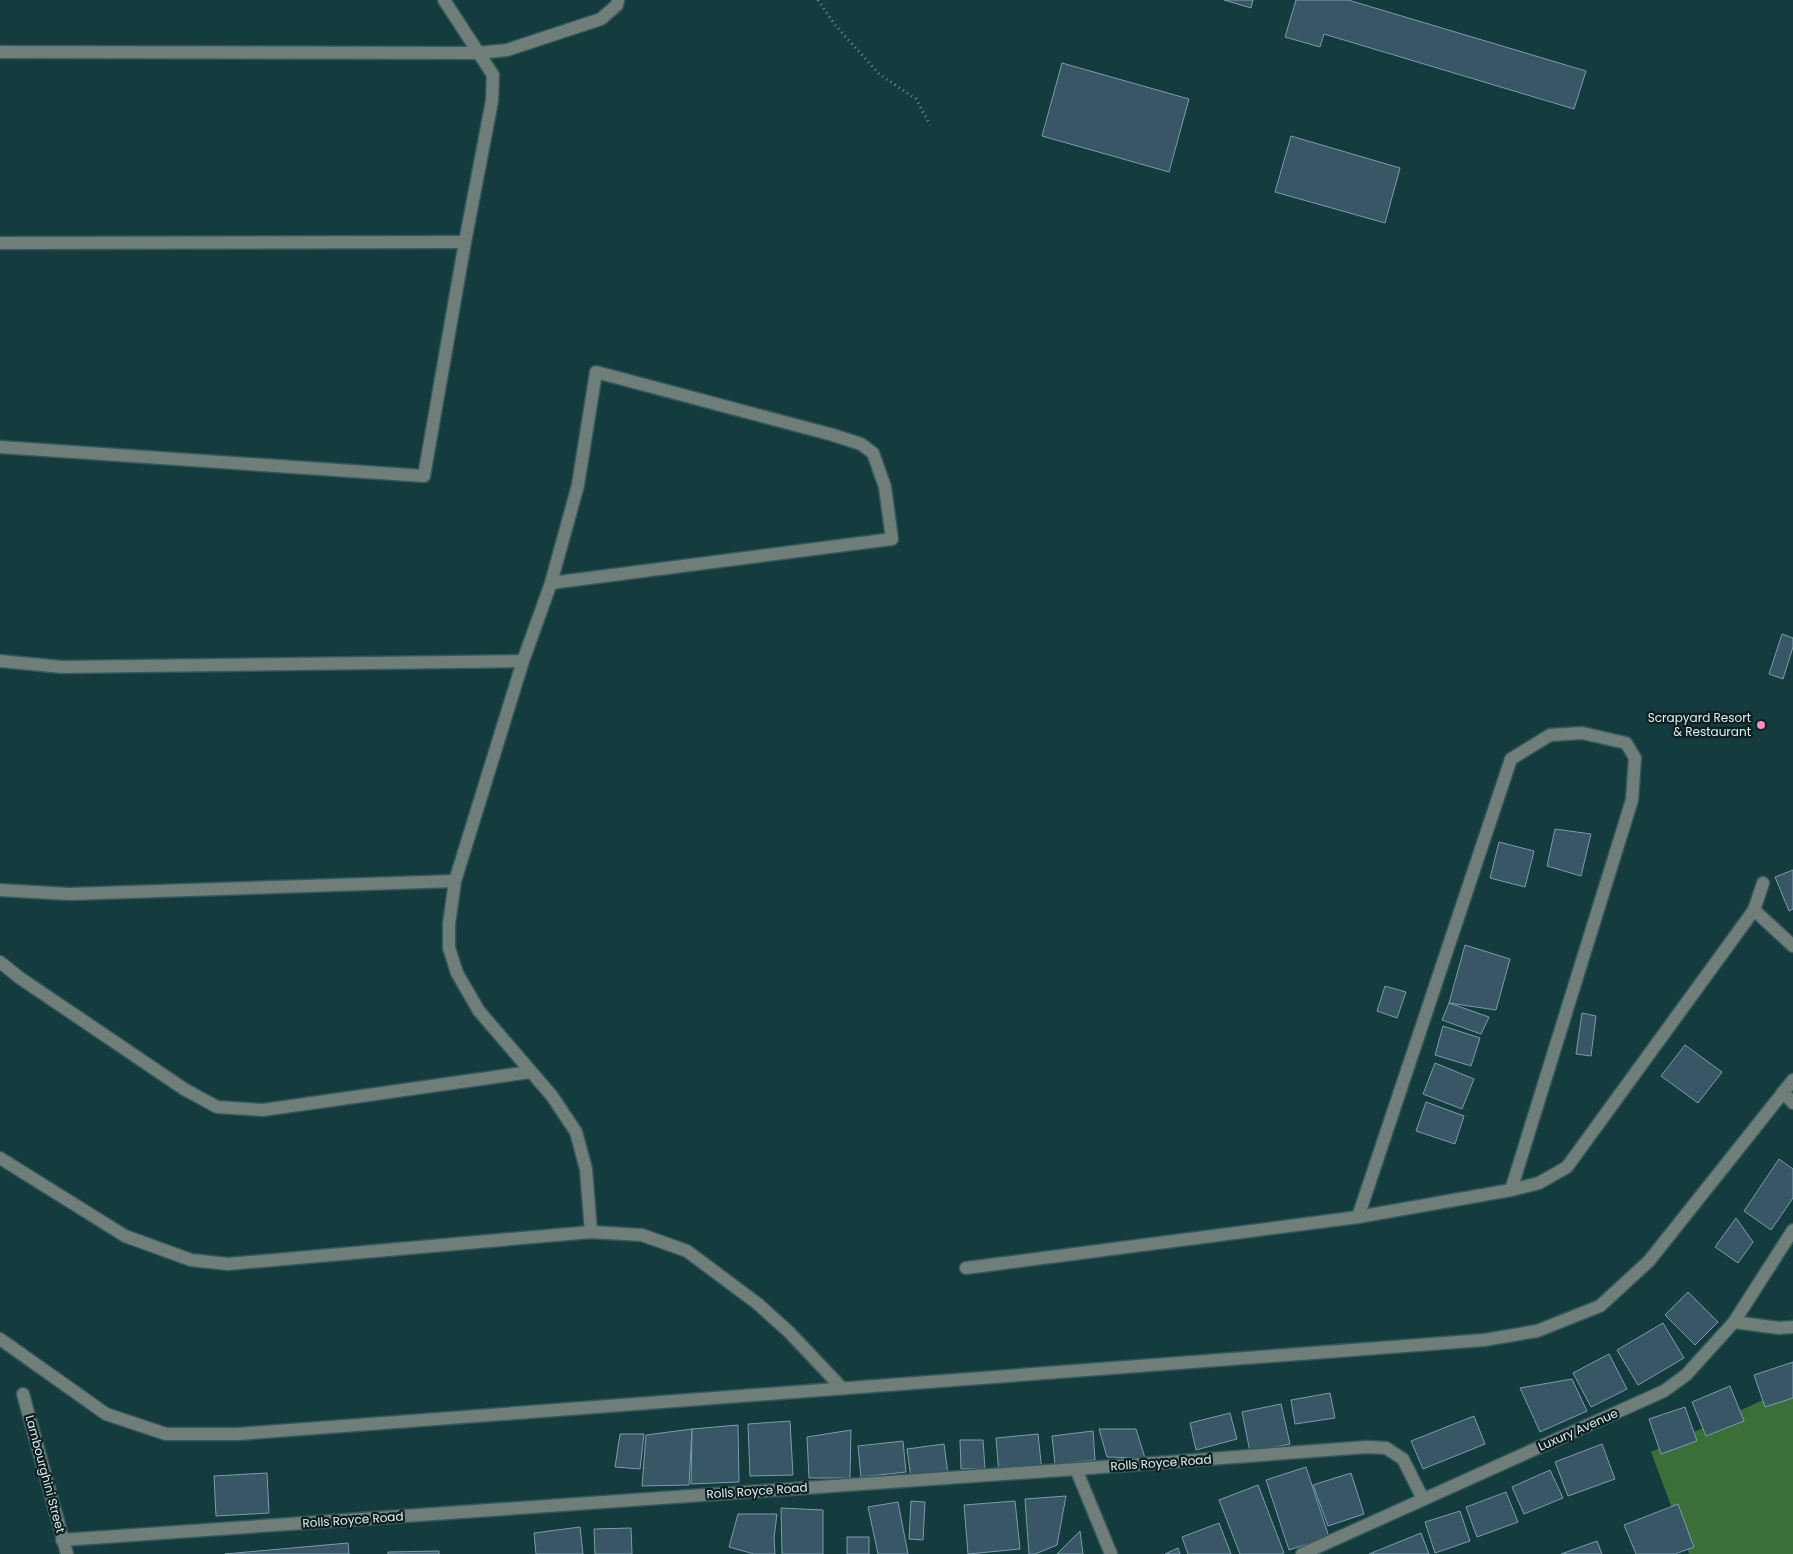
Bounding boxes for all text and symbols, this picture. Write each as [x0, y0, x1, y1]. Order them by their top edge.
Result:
place label: Scrapyard Resort & Restaurant [1648, 709, 1751, 740]
marker: Scrapyard Resort & Restaurant [1755, 719, 1767, 731]
street label: Luxury Avenue [1535, 1404, 1620, 1455]
street label: Lambourghini Street [22, 1413, 69, 1535]
street label: Rolls Royce Road [1110, 1450, 1212, 1475]
street label: Rolls Royce Road [706, 1478, 808, 1503]
street label: Rolls Royce Road [302, 1507, 404, 1532]

